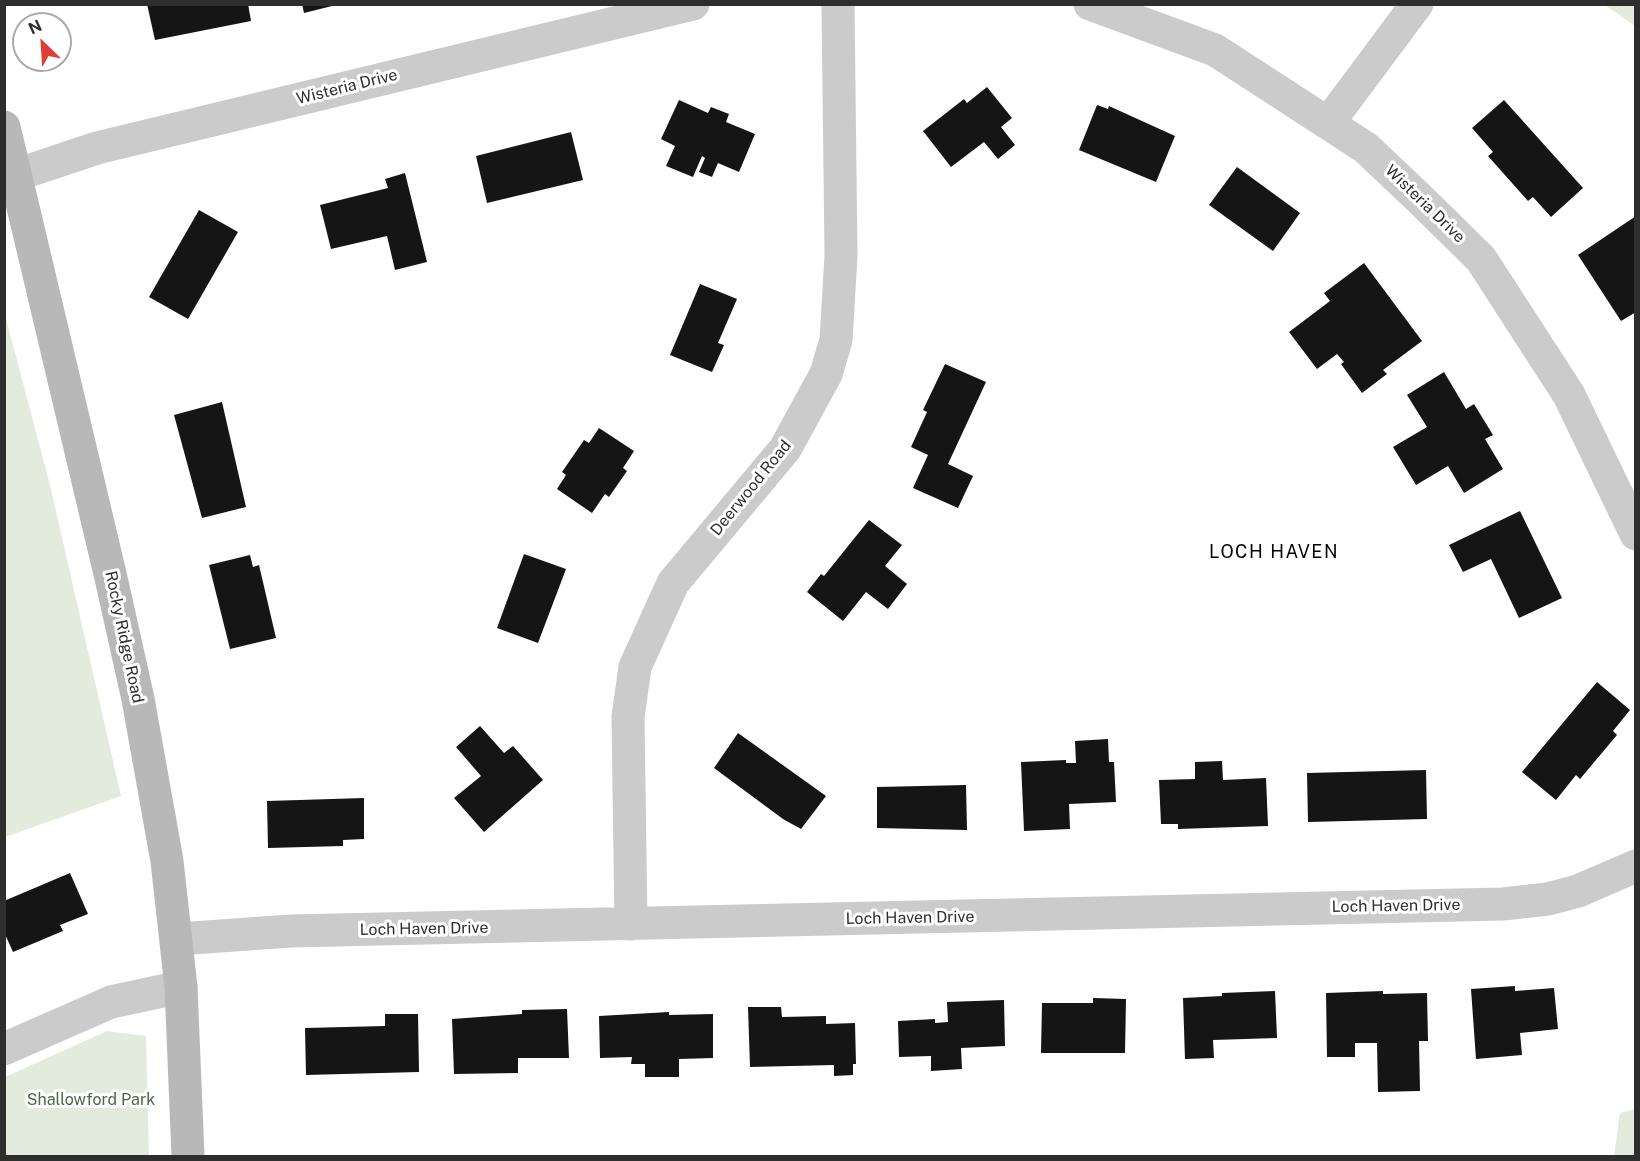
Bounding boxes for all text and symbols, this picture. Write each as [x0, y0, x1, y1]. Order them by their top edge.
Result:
north arrow [12, 12, 72, 72]
text: N [25, 16, 45, 38]
street label: Wisteria Drive [294, 65, 400, 109]
street label: Wisteria Drive [1381, 161, 1469, 247]
street label: Deerwood Road [707, 436, 795, 540]
district label: LOCH HAVEN [1209, 541, 1339, 563]
street label: Rocky Ridge Road [101, 569, 147, 705]
street label: Loch Haven Drive [1331, 895, 1461, 917]
street label: Loch Haven Drive [845, 907, 975, 929]
street label: Loch Haven Drive [359, 918, 489, 940]
park label: Shallowford Park [27, 1090, 155, 1110]

